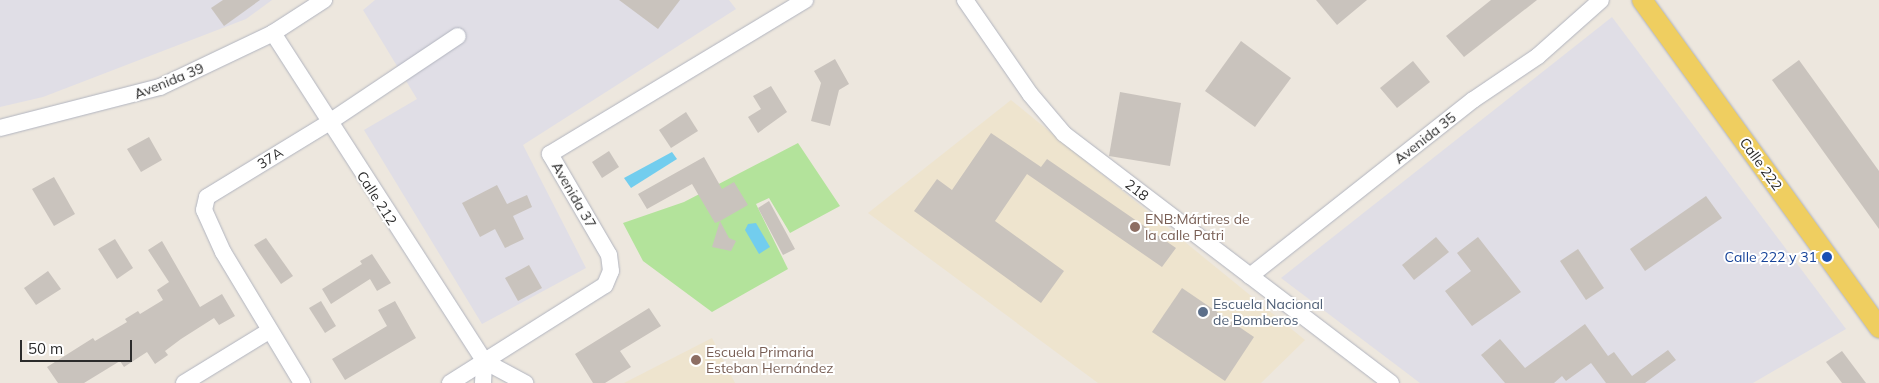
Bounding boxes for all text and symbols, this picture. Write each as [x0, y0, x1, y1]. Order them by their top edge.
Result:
street label: Avenida 39 [132, 59, 206, 103]
street label: Avenida 35 [1391, 109, 1459, 167]
street label: Calle 222 [1736, 134, 1786, 194]
street label: 37A [254, 144, 286, 172]
street label: Avenida 37 [548, 159, 600, 231]
street label: Calle 212 [353, 168, 401, 228]
street label: 218 [1122, 176, 1152, 204]
place label: ENB:Mártires de la calle Patri [1145, 211, 1250, 243]
marker: ENB:Mártires de la calle Patri [1129, 221, 1141, 233]
place label: Calle 222 y 31 [1725, 249, 1817, 265]
marker: Calle 222 y 31 [1821, 251, 1833, 263]
place label: Escuela Nacional de Bomberos [1213, 296, 1323, 328]
marker: Escuela Nacional de Bomberos [1197, 306, 1209, 318]
scale bar [22, 330, 135, 362]
text: 50 m [28, 339, 63, 358]
place label: Escuela Primaria Esteban Hernández [706, 344, 834, 377]
marker: Escuela Primaria Esteban Hernández [690, 354, 702, 366]

